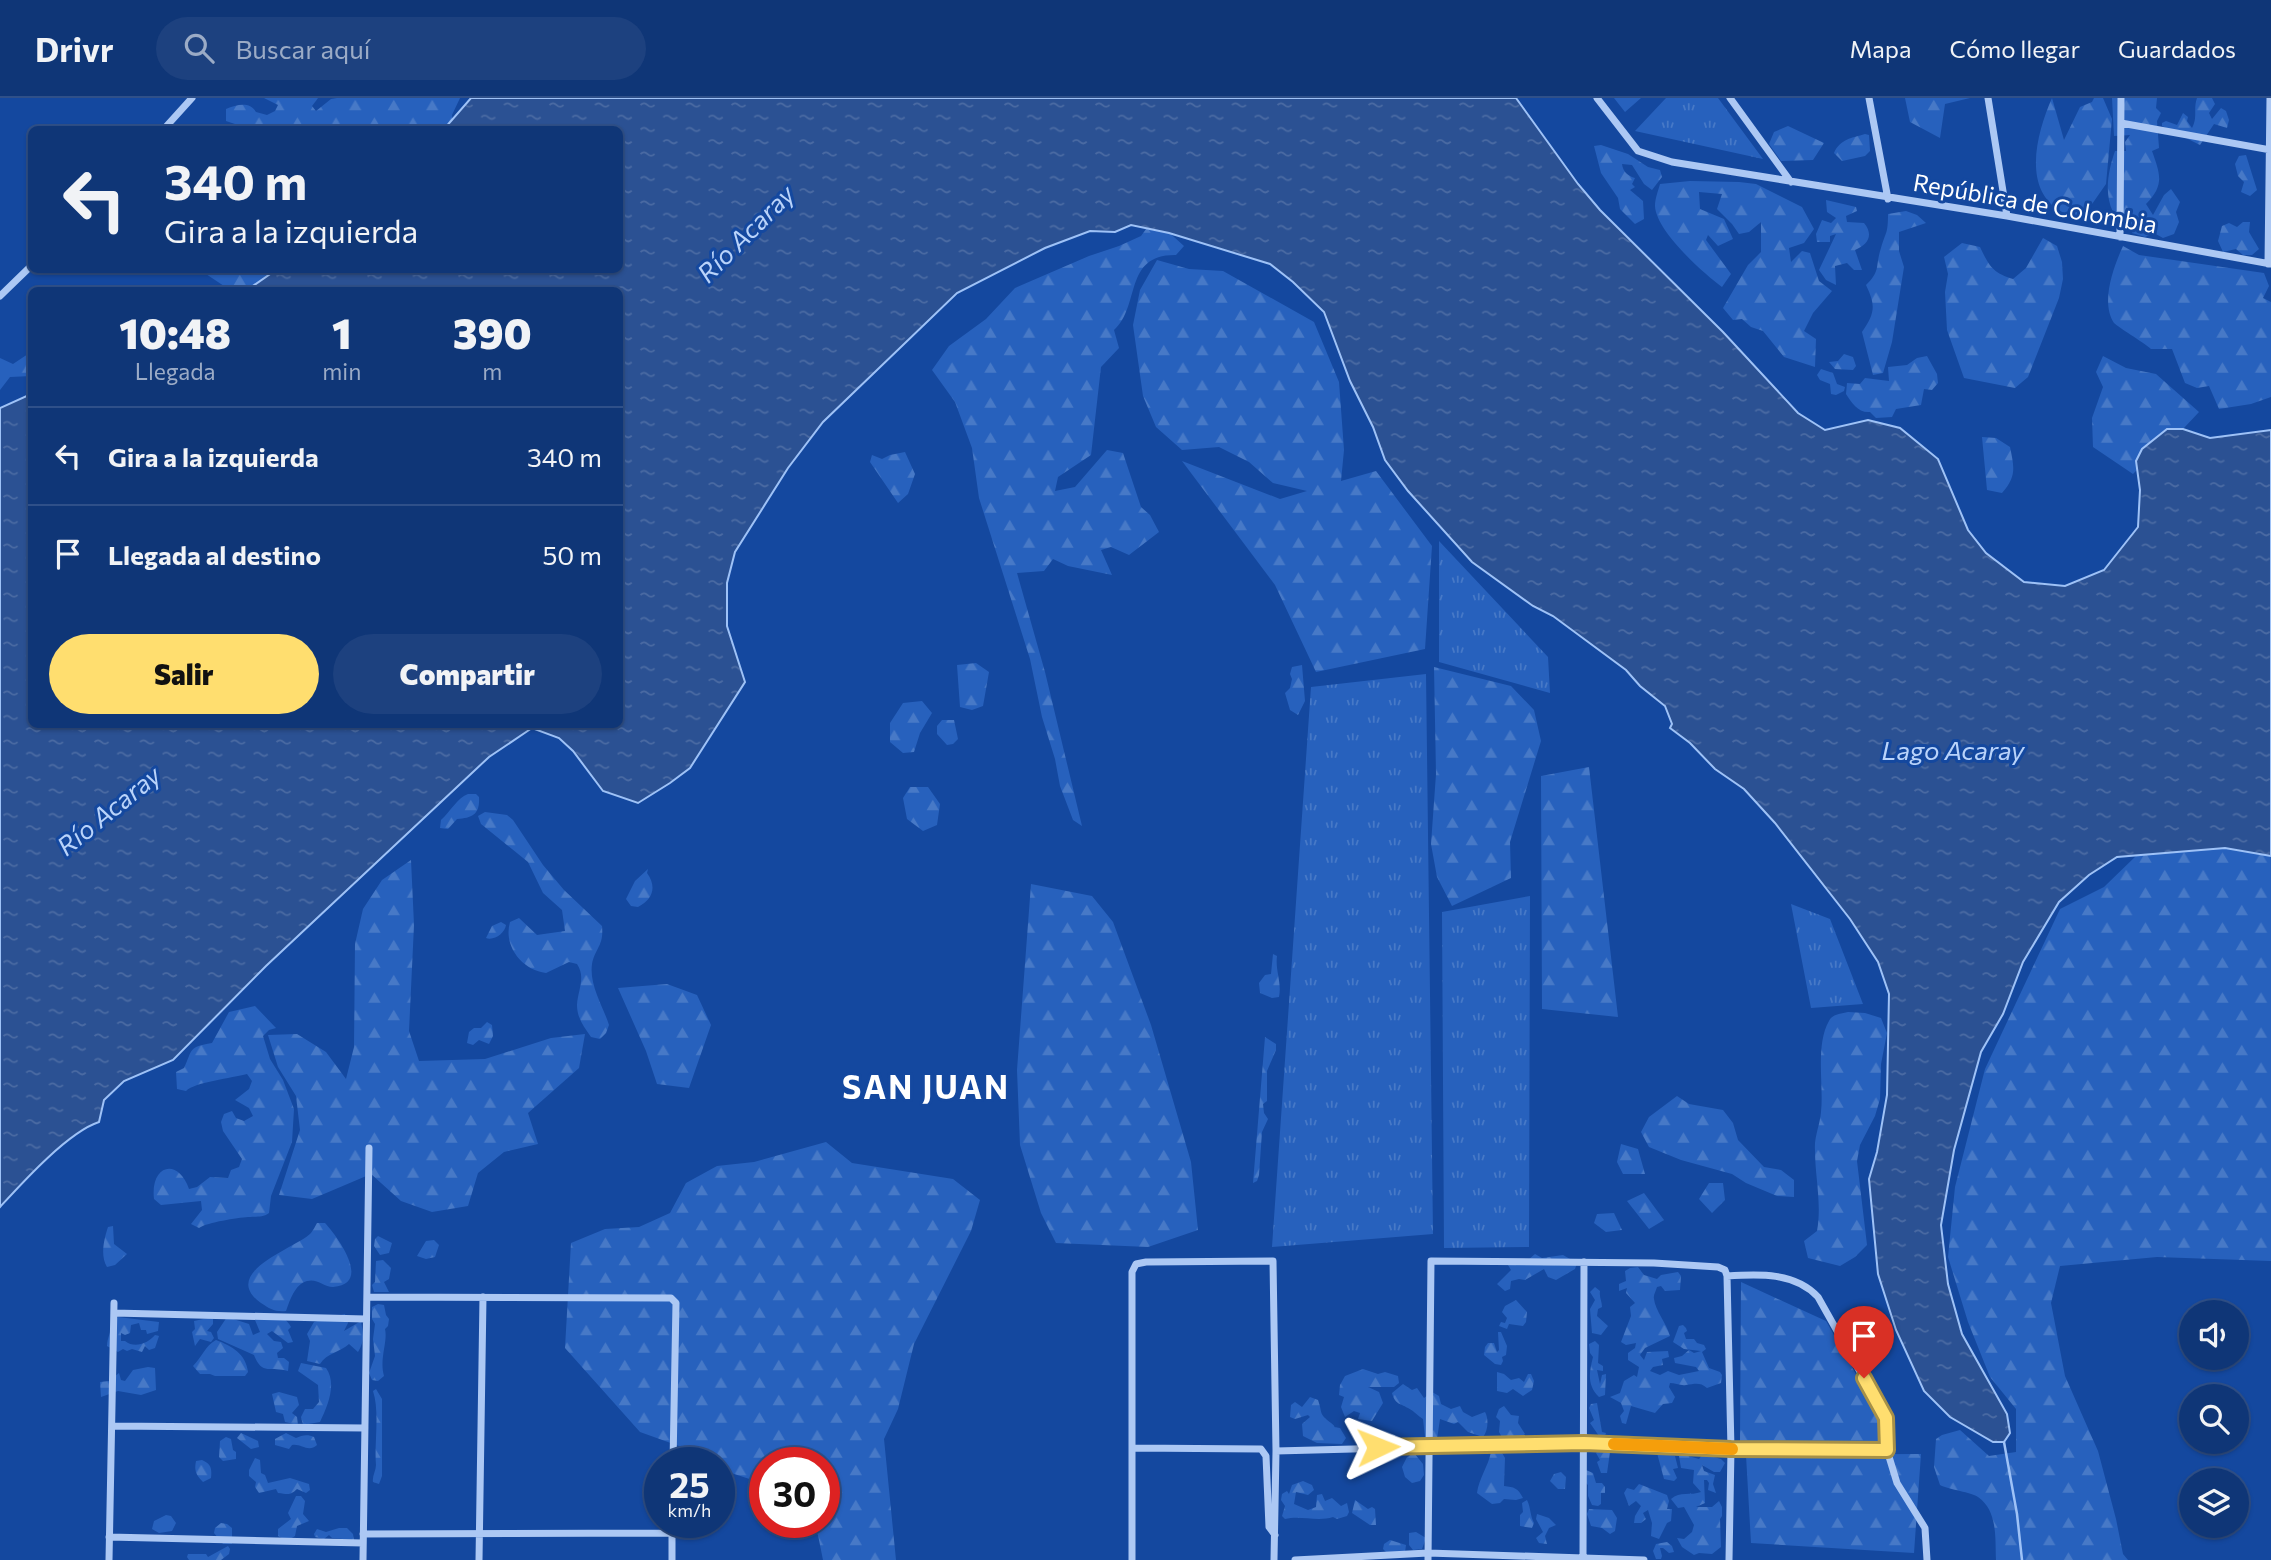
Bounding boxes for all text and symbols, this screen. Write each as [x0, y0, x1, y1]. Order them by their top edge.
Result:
search box [156, 17, 646, 80]
text: Drivr [35, 28, 114, 69]
icon: search [180, 29, 218, 67]
text: Buscar aquí [236, 33, 371, 64]
text: Mapa [1849, 34, 1912, 63]
text: Cómo llegar [1950, 34, 2080, 63]
text: Guardados [2118, 34, 2236, 63]
text: 340 m [164, 150, 307, 210]
icon: left [49, 154, 140, 245]
street label: República de Colombia [1911, 167, 2160, 238]
water label: Río Acaray [690, 177, 801, 288]
text: Gira a la izquierda [164, 210, 418, 250]
text: 10:48 [119, 306, 231, 358]
text: 1 [332, 306, 352, 358]
text: 390 [453, 306, 532, 358]
text: Llegada [135, 357, 216, 385]
text: min [322, 357, 361, 385]
text: m [482, 357, 502, 385]
icon: left [49, 437, 87, 475]
text: Gira a la izquierda [108, 441, 319, 472]
text: 340 m [527, 441, 602, 472]
icon: arrive [49, 535, 87, 573]
text: Llegada al destino [108, 539, 321, 570]
text: 50 m [542, 539, 602, 570]
button: Salir [49, 634, 319, 714]
button: Compartir [333, 634, 602, 714]
water label: Lago Acaray [1882, 734, 2026, 765]
water label: Río Acaray [50, 758, 167, 861]
district label: SAN JUAN [842, 1066, 1010, 1106]
map controls [2179, 1300, 2249, 1538]
button: sound [2179, 1300, 2249, 1370]
pin [1834, 1306, 1894, 1378]
icon: arrive [1845, 1317, 1883, 1355]
button: search [2179, 1384, 2249, 1454]
position arrow [1341, 1410, 1415, 1484]
speed limit sign: 30 [749, 1447, 840, 1538]
text: 25 [669, 1462, 710, 1505]
button: layers [2179, 1468, 2249, 1538]
text: km/h [668, 1499, 711, 1521]

